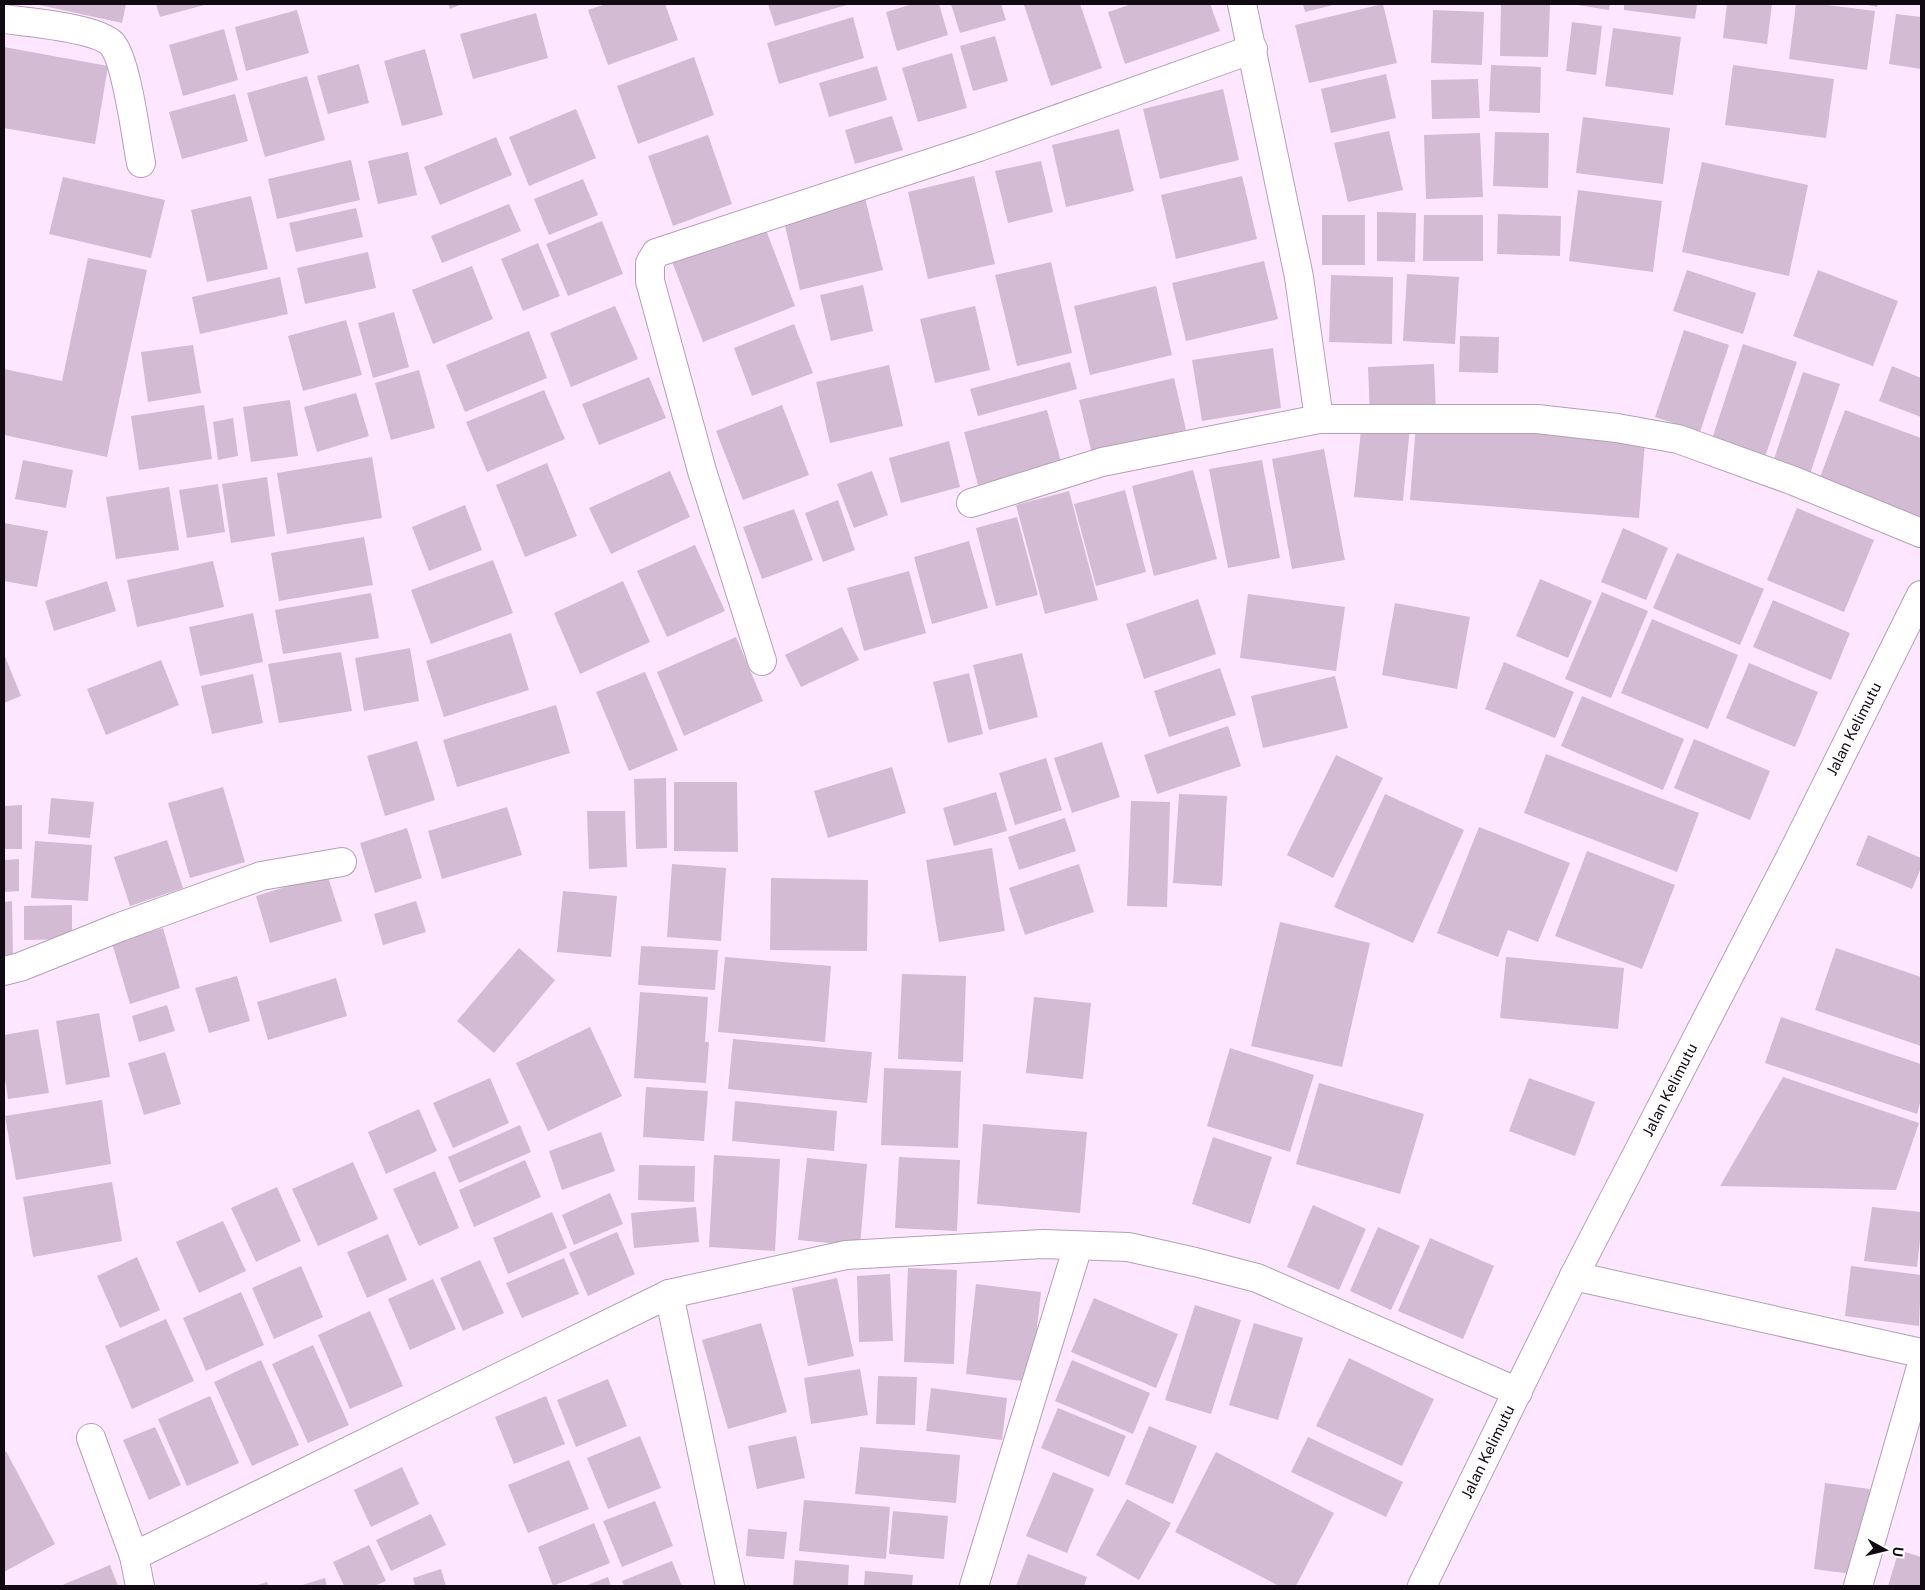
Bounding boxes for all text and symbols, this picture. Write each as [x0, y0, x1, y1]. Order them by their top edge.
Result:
street label: Jalan Kelimutu [1823, 680, 1884, 778]
street label: Jalan Kelimutu [1639, 1041, 1700, 1139]
street label: Jalan Kelimutu [1458, 1402, 1518, 1501]
north arrow [1860, 1525, 1910, 1575]
text: U [1889, 1546, 1907, 1558]

